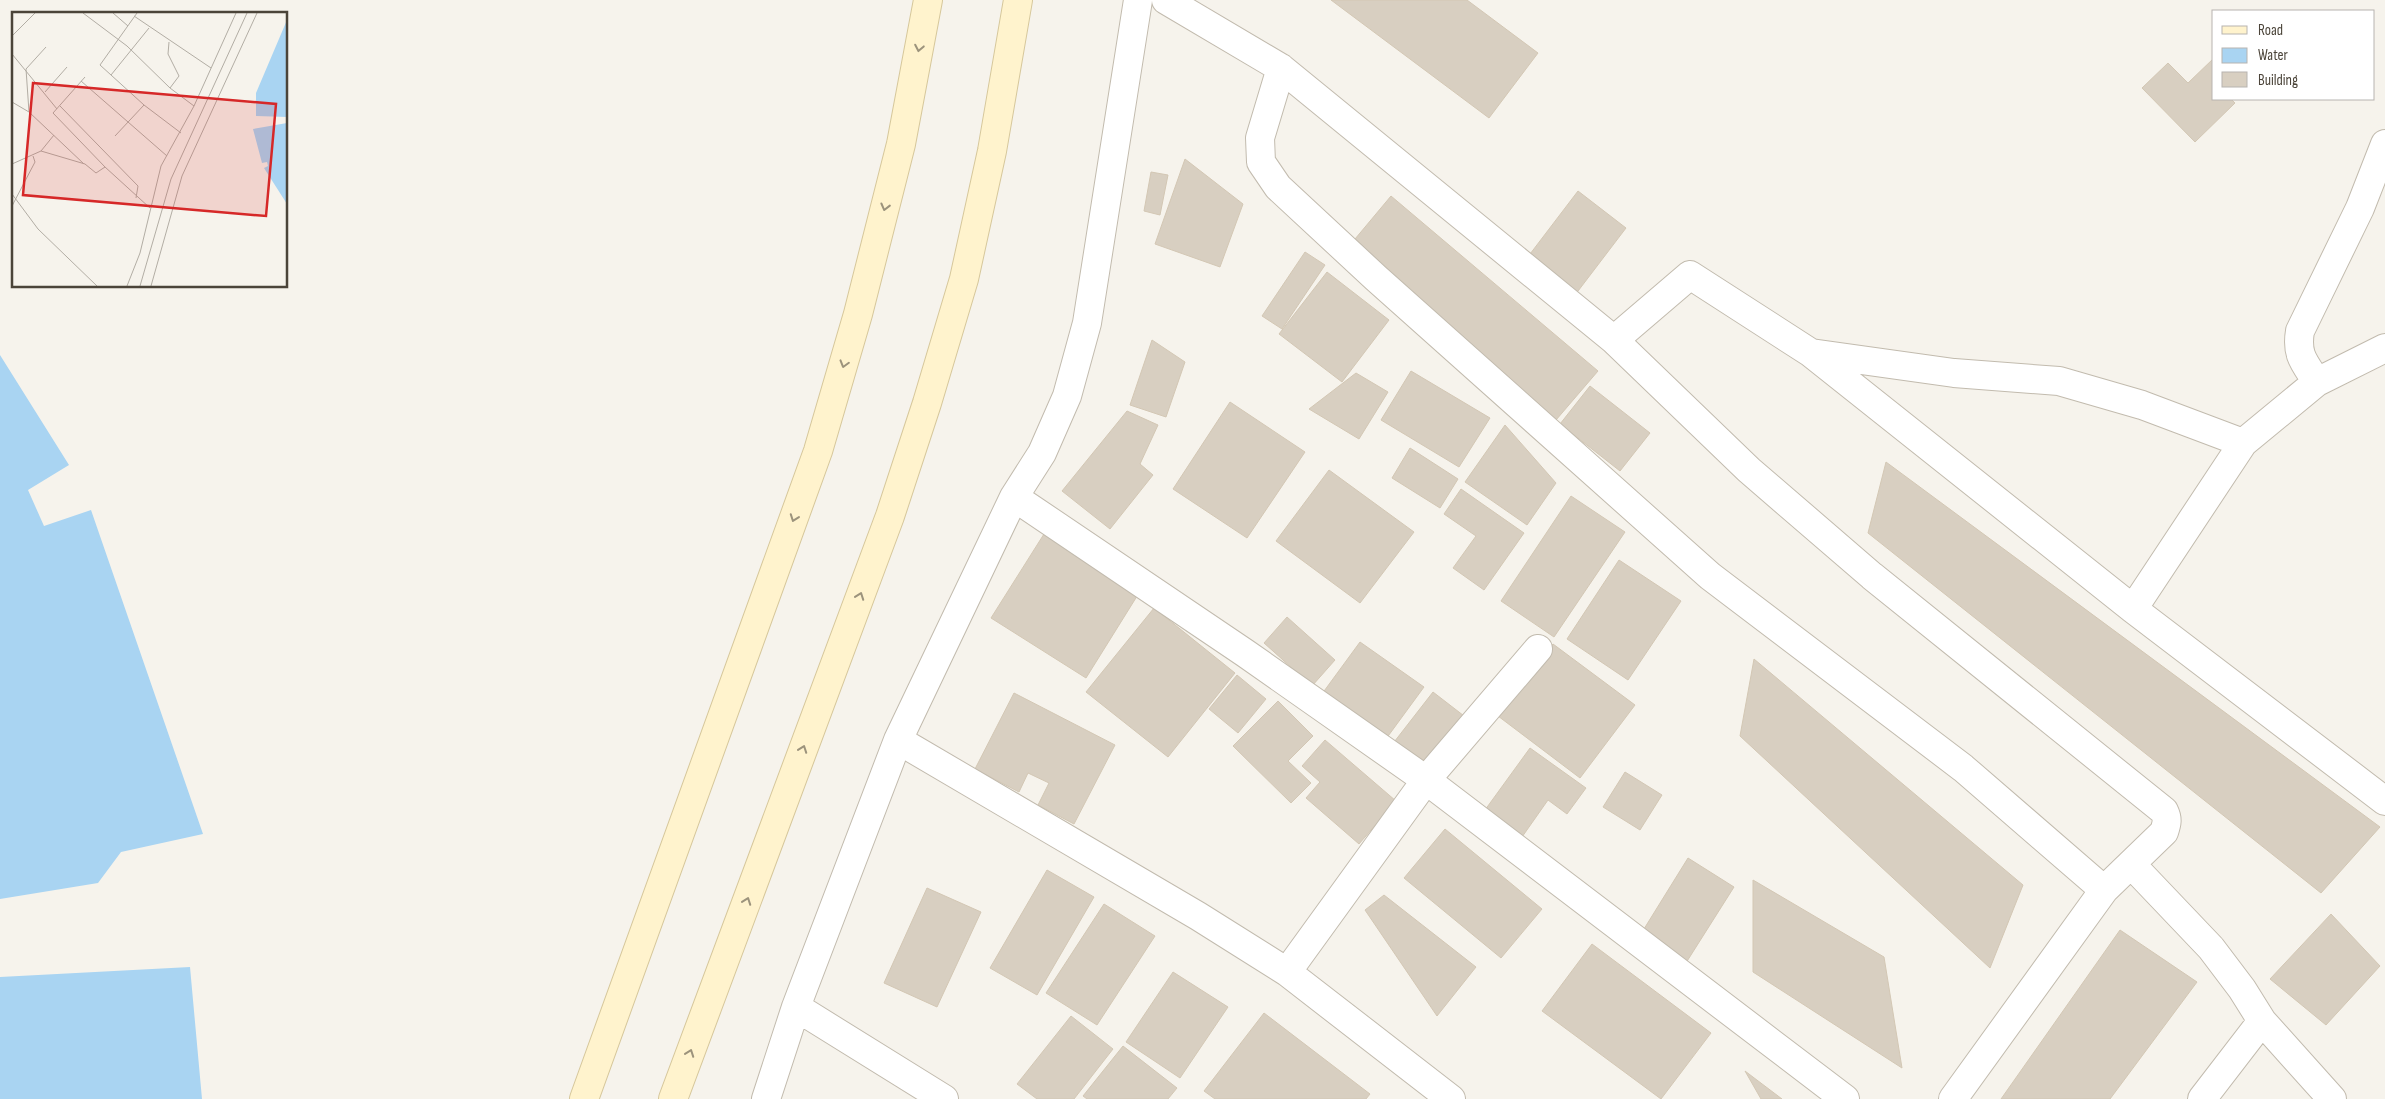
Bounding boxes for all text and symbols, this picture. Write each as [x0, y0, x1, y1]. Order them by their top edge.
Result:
legend [2212, 10, 2375, 100]
inset map [12, 12, 288, 288]
text: Road [2258, 21, 2283, 40]
one-way arrow [915, 44, 925, 52]
text: Water [2258, 46, 2289, 65]
text: Building [2258, 71, 2298, 90]
one-way arrow [880, 202, 891, 211]
one-way arrow [839, 359, 849, 368]
one-way arrow [790, 514, 800, 522]
one-way arrow [854, 593, 864, 601]
one-way arrow [797, 745, 807, 753]
one-way arrow [741, 897, 751, 906]
one-way arrow [684, 1050, 694, 1058]

